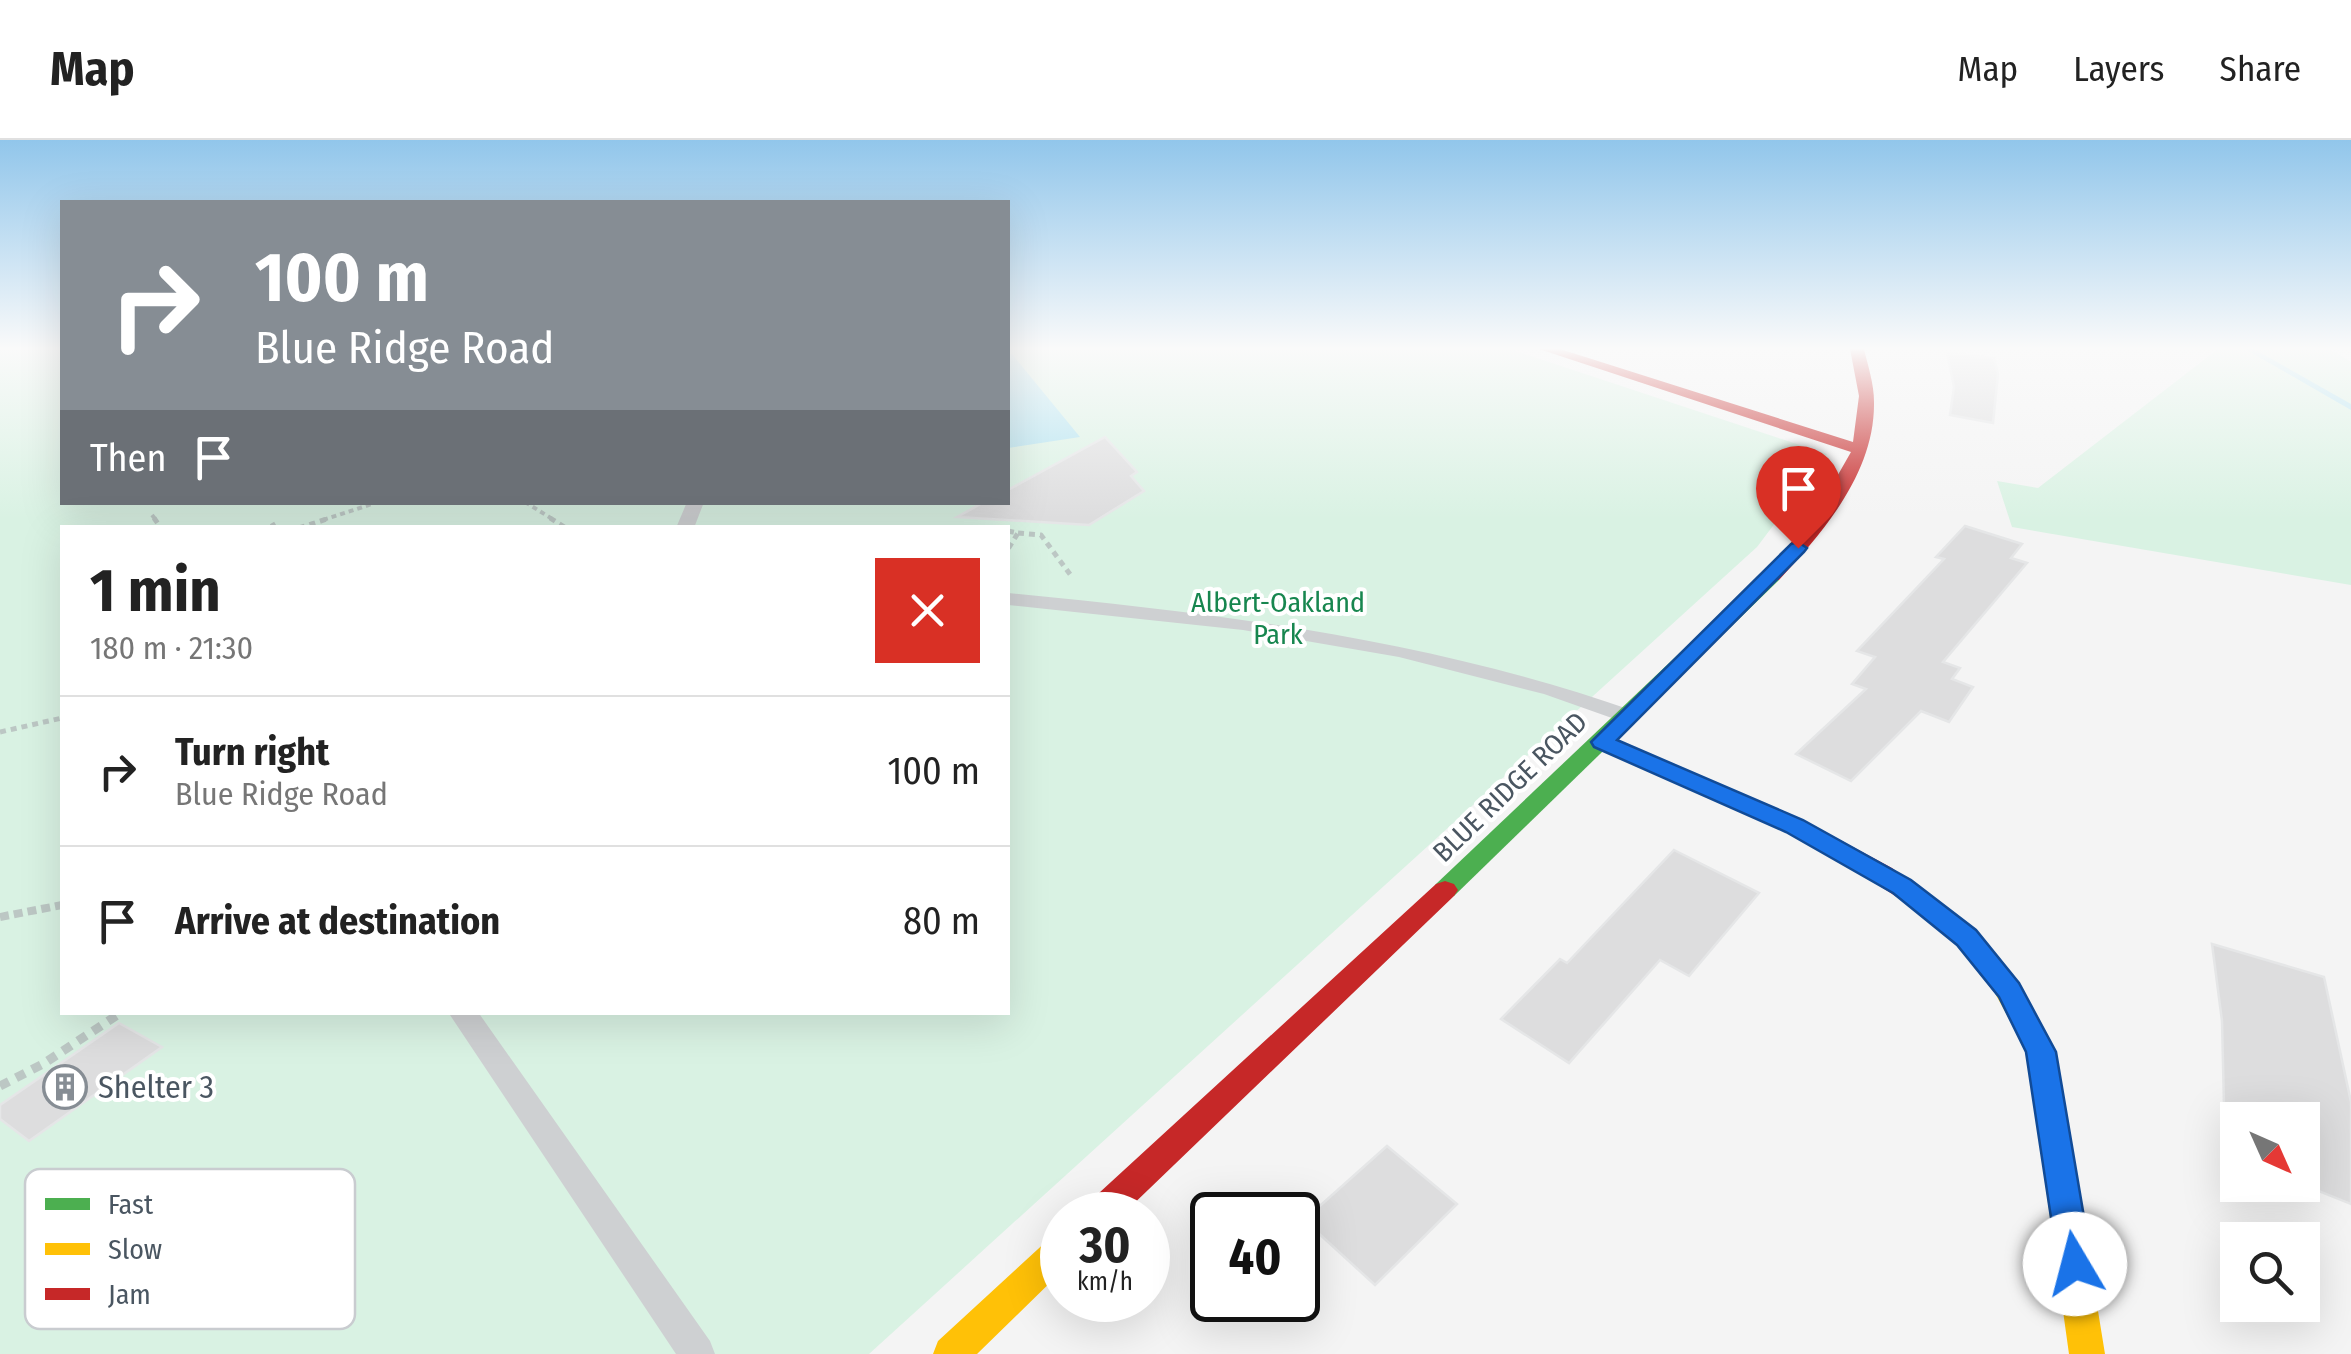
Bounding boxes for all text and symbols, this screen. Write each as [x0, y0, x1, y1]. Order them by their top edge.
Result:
text: Map [50, 40, 134, 98]
text: Map [1958, 48, 2018, 90]
text: Layers [2073, 48, 2165, 90]
text: Share [2220, 48, 2301, 90]
text: 100 m [255, 236, 429, 320]
icon: right [90, 240, 220, 370]
text: Blue Ridge Road [255, 321, 554, 375]
icon: arrive [186, 430, 241, 485]
text: Then [90, 435, 166, 481]
pin [1756, 446, 1841, 549]
icon: arrive [1771, 461, 1826, 516]
text: 1 min [90, 555, 221, 627]
button: close [875, 558, 980, 663]
park label: Albert-Oakland Park [1191, 586, 1365, 651]
text: 180 m · 21:30 [90, 629, 253, 667]
street label: BLUE RIDGE ROAD [1426, 705, 1594, 869]
text: Turn right [175, 729, 329, 775]
icon: right [90, 744, 145, 799]
text: 100 m [887, 748, 980, 794]
text: Blue Ridge Road [175, 775, 388, 813]
icon: arrive [90, 894, 145, 949]
text: Arrive at destination [175, 898, 500, 944]
text: 80 m [903, 898, 980, 944]
building icon: Shelter 3 [42, 1064, 88, 1110]
place label: Shelter 3 [98, 1068, 214, 1106]
north arrow [2220, 1102, 2320, 1202]
map controls [2220, 1102, 2320, 1322]
legend [25, 1169, 355, 1329]
text: Fast [108, 1188, 154, 1221]
speed limit sign: 40 [1190, 1192, 1320, 1322]
position arrow [2023, 1212, 2127, 1316]
text: 30 [1080, 1215, 1130, 1275]
button: search [2220, 1222, 2320, 1322]
text: Slow [108, 1233, 162, 1266]
text: km/h [1077, 1267, 1133, 1297]
text: Jam [108, 1278, 151, 1311]

